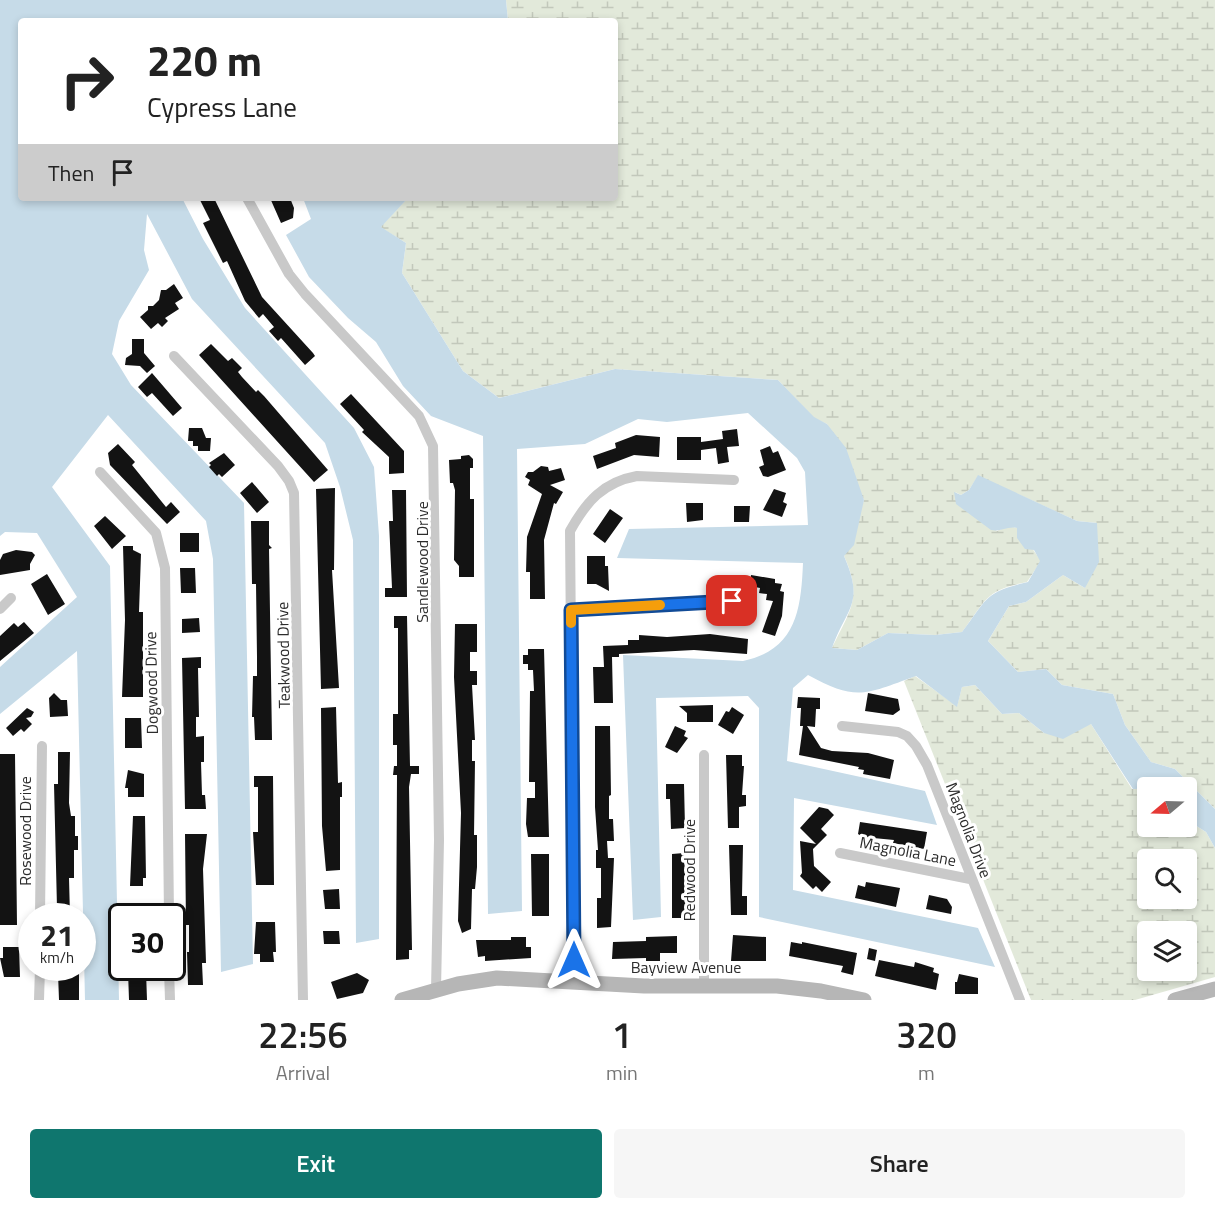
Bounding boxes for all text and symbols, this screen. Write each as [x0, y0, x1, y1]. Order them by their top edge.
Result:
text: 220 m [147, 28, 262, 92]
icon: right [48, 42, 126, 120]
text: Cypress Lane [147, 86, 297, 127]
text: Then [48, 156, 94, 190]
icon: arrive [106, 156, 139, 189]
street label: Sandlewood Drive [410, 501, 434, 623]
pin [706, 575, 757, 626]
icon: arrive [715, 584, 748, 617]
street label: Teakwood Drive [270, 601, 296, 709]
street label: Dogwood Drive [138, 631, 164, 735]
street label: Rosewood Drive [13, 776, 37, 886]
north arrow [1137, 777, 1197, 837]
map controls [1137, 777, 1197, 981]
street label: Magnolia Drive [940, 779, 998, 881]
street label: Redwood Drive [677, 819, 701, 921]
street label: Magnolia Lane [858, 830, 958, 872]
button: search [1137, 849, 1197, 909]
speed limit sign: 30 [108, 903, 186, 981]
text: 21 [40, 912, 74, 958]
button: layers [1137, 921, 1197, 981]
position arrow [542, 928, 606, 992]
text: km/h [40, 946, 74, 969]
street label: Bayview Avenue [631, 955, 741, 979]
text: 22:56 [258, 1007, 348, 1062]
text: 1 [612, 1007, 632, 1062]
text: 320 [896, 1007, 957, 1062]
text: Arrival [276, 1057, 330, 1088]
text: min [606, 1057, 638, 1088]
text: m [918, 1057, 935, 1088]
button: Exit [30, 1129, 602, 1198]
button: Share [614, 1129, 1185, 1198]

